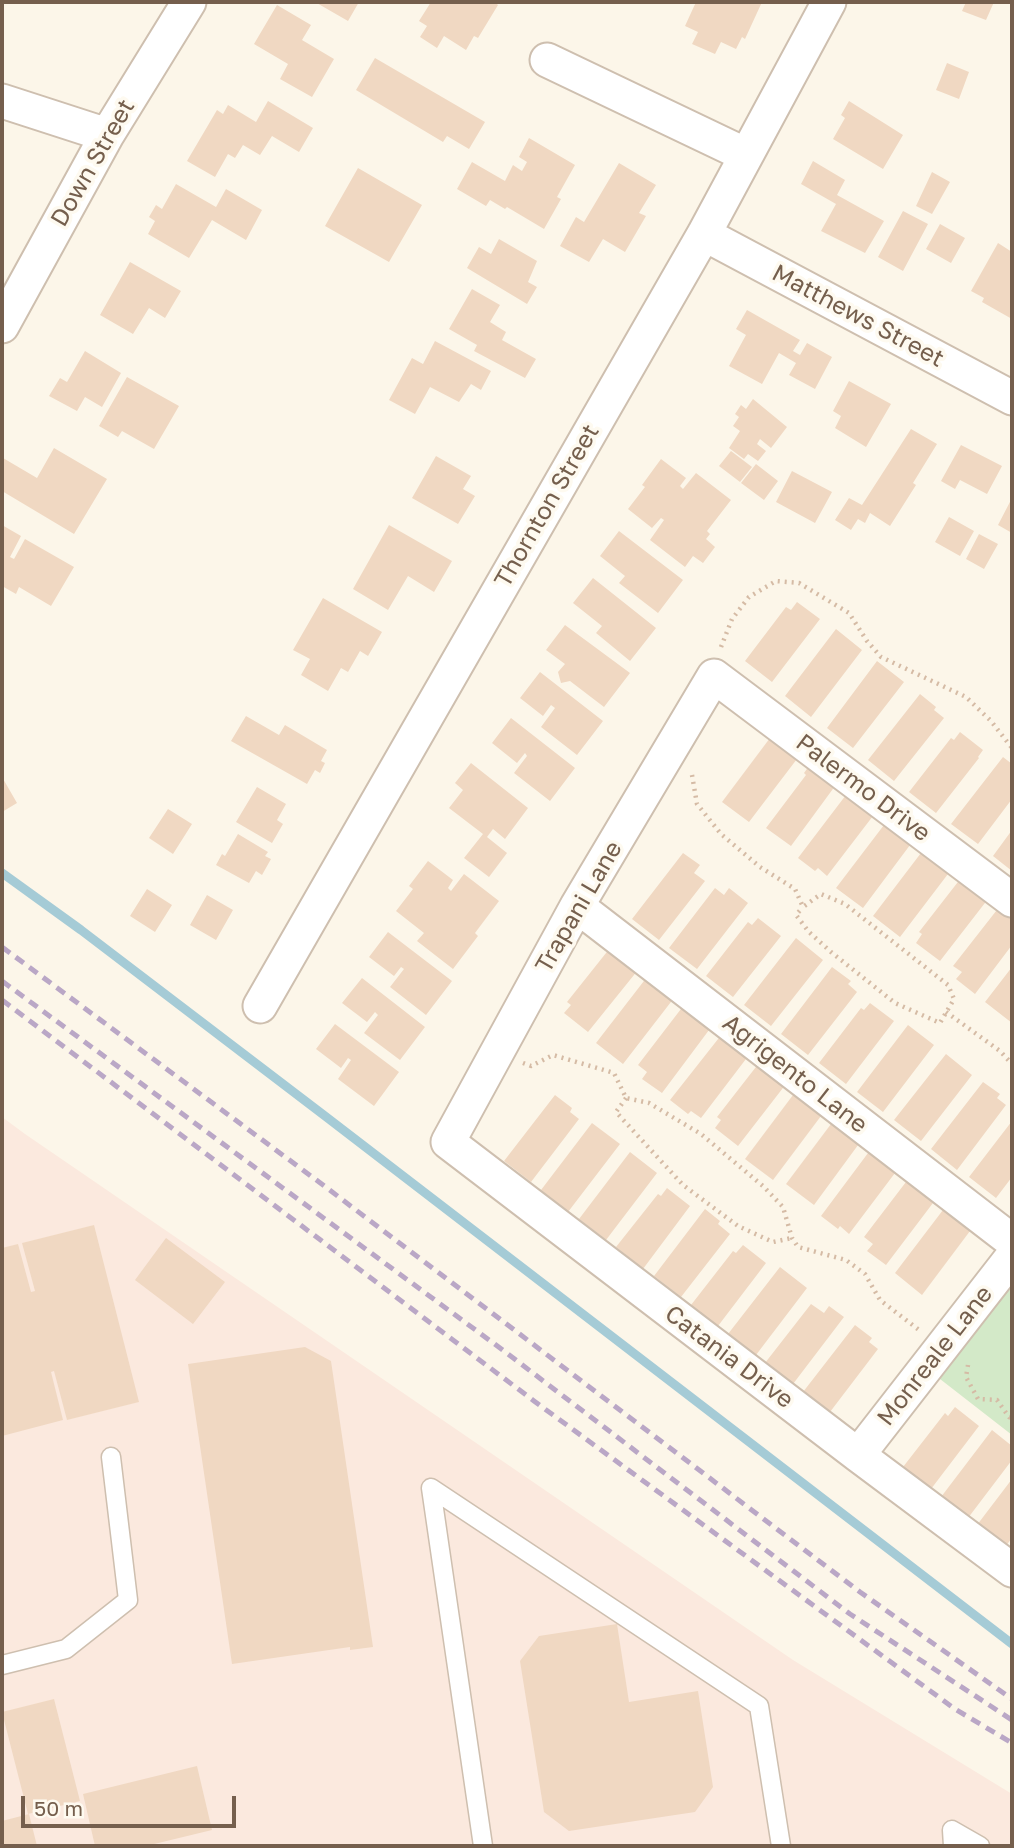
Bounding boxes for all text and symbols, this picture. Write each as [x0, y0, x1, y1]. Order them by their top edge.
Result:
street label: Down Street [45, 94, 141, 232]
street label: Matthews Street [767, 259, 949, 373]
street label: Thornton Street [489, 419, 605, 593]
street label: Palermo Drive [790, 728, 936, 848]
street label: Trapani Lane [530, 836, 628, 978]
street label: Agrigento Lane [717, 1009, 873, 1139]
street label: Monreale Lane [871, 1280, 999, 1432]
street label: Catania Drive [659, 1299, 799, 1415]
scale bar [24, 1782, 240, 1826]
text: 50 m [34, 1795, 83, 1821]

